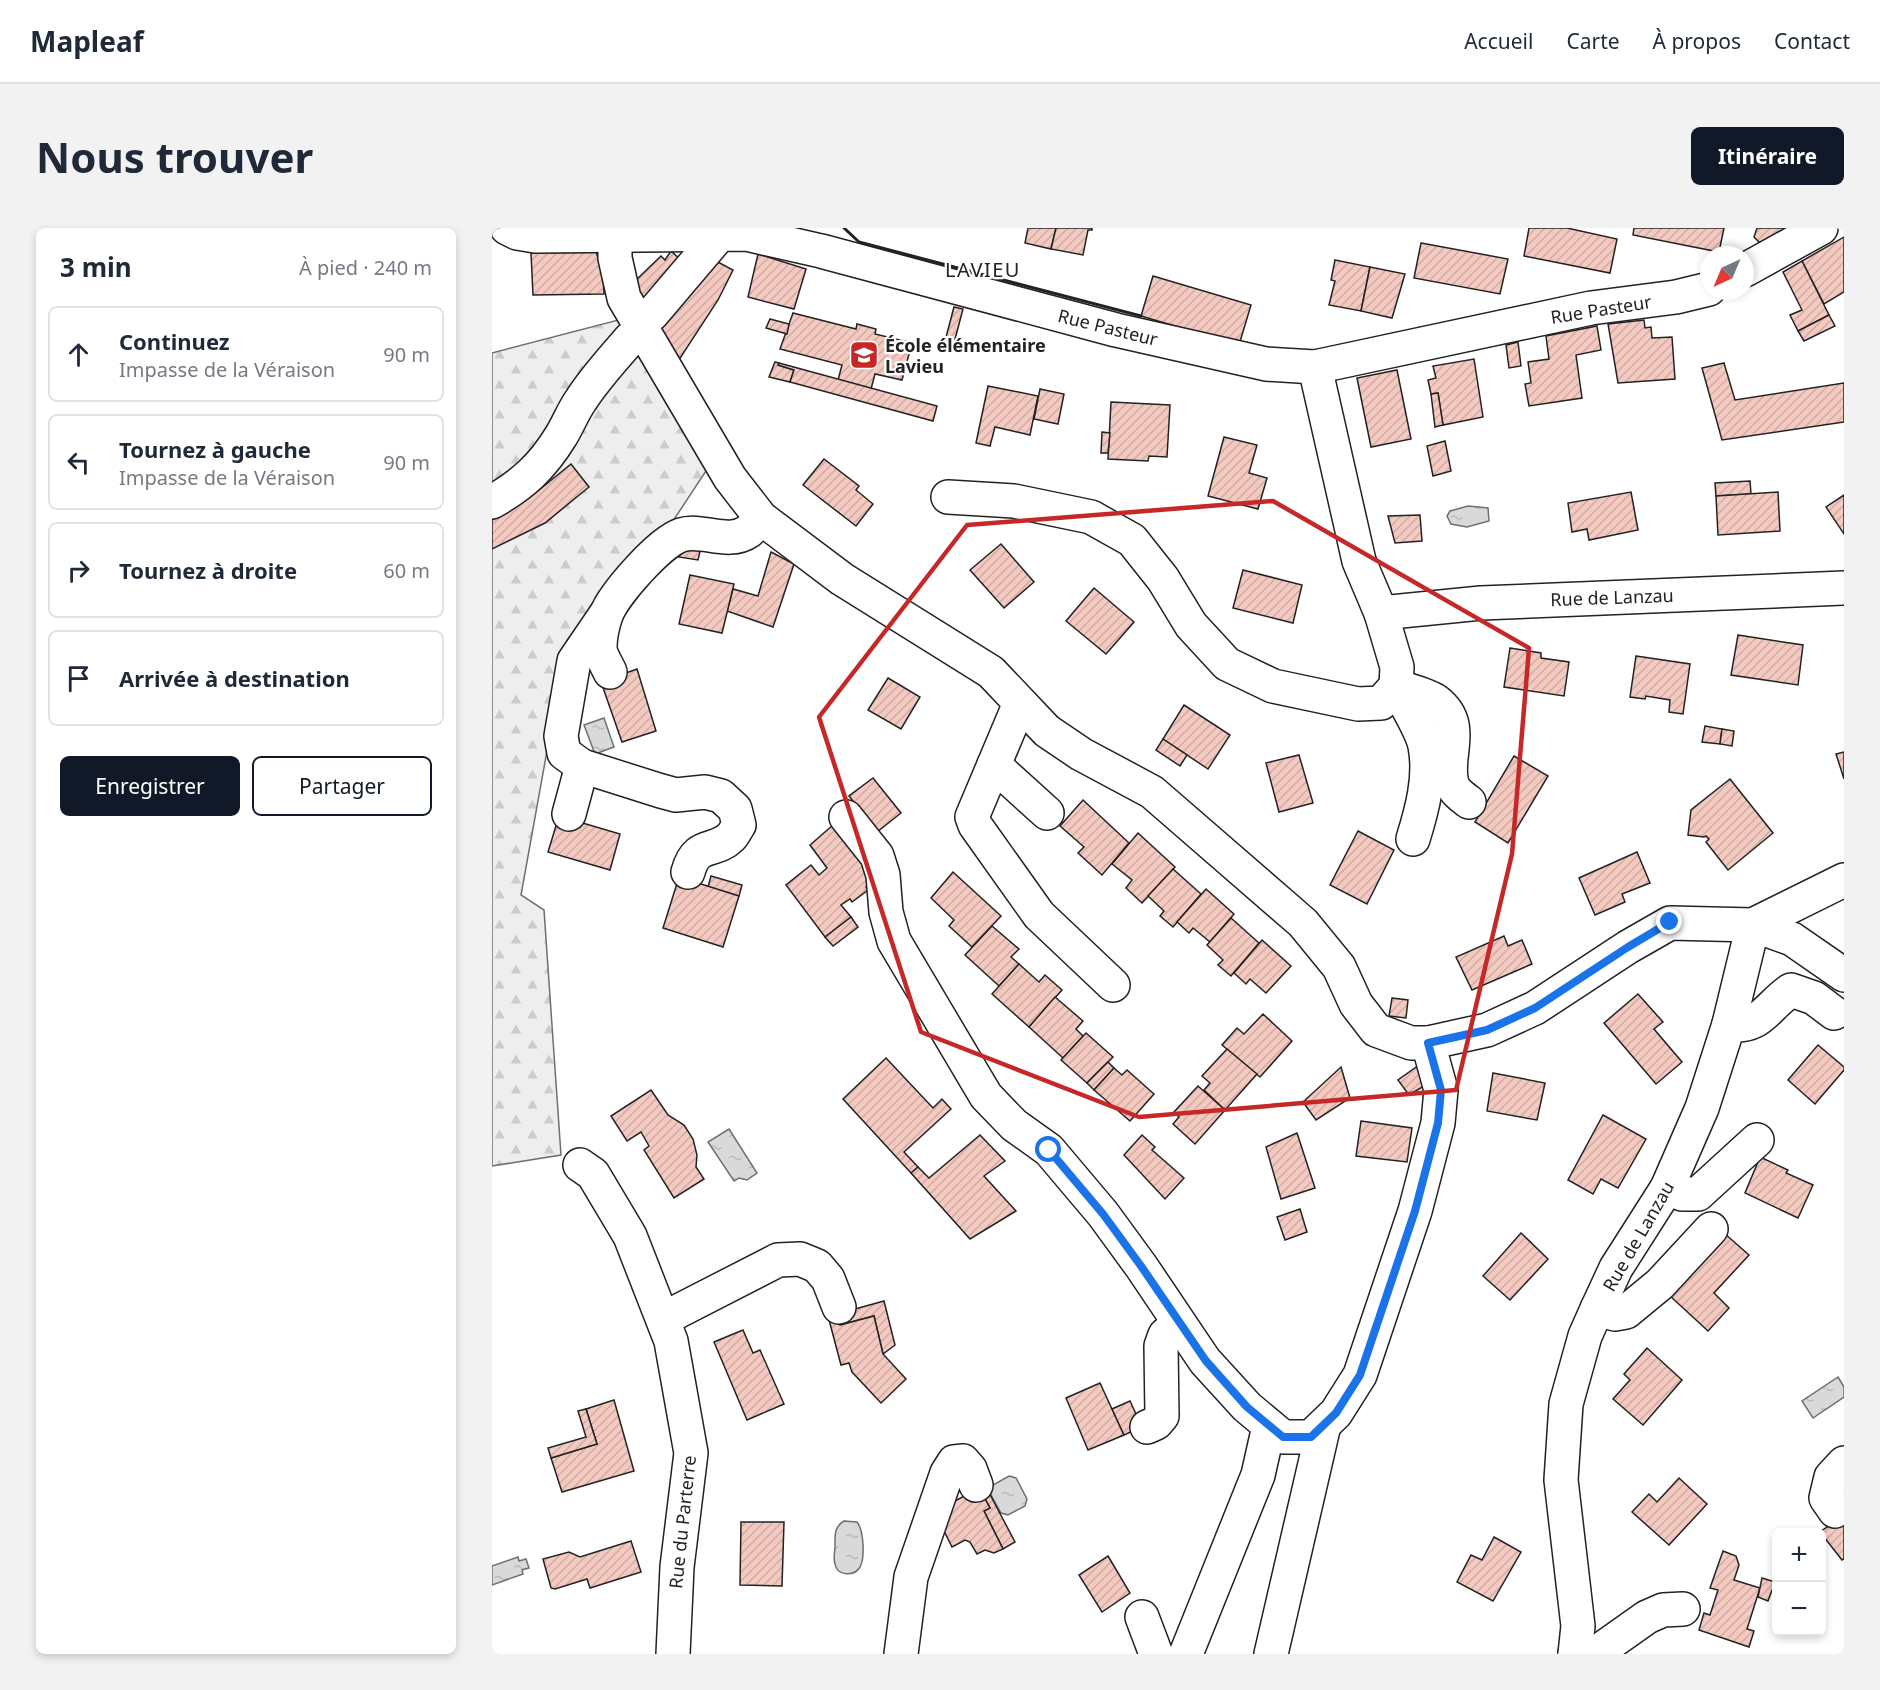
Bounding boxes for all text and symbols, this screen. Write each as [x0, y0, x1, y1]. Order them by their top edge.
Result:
text: Mapleaf [30, 22, 144, 60]
text: Accueil [1464, 27, 1533, 55]
text: Carte [1566, 27, 1620, 55]
text: À propos [1653, 27, 1741, 55]
text: Contact [1774, 27, 1850, 55]
button: Itinéraire [1691, 127, 1844, 185]
text: Nous trouver [36, 128, 313, 185]
north arrow [1700, 246, 1754, 300]
text: 3 min [60, 249, 132, 285]
text: À pied · 240 m [299, 254, 432, 281]
district label: LAVIEU [945, 256, 1021, 283]
street label: Rue Pasteur [1549, 289, 1654, 329]
street label: Rue Pasteur [1056, 303, 1161, 351]
text: Continuez [119, 326, 230, 356]
place label: École élémentaire Lavieu [885, 333, 1046, 378]
icon: ahead [62, 338, 95, 371]
school or university icon: École élémentaire Lavieu [848, 339, 880, 371]
text: 90 m [383, 341, 430, 368]
text: Impasse de la Véraison [119, 356, 335, 383]
text: Tournez à gauche [119, 434, 311, 464]
icon: left [62, 446, 95, 479]
text: 90 m [383, 449, 430, 476]
text: Impasse de la Véraison [119, 464, 335, 491]
icon: right [62, 554, 95, 587]
text: Tournez à droite [119, 555, 297, 585]
text: 60 m [383, 557, 430, 584]
street label: Rue de Lanzau [1550, 583, 1674, 611]
icon: arrive [62, 662, 95, 695]
text: Arrivée à destination [119, 663, 350, 693]
button: Enregistrer [60, 756, 240, 816]
button: Partager [252, 756, 432, 816]
route end [1656, 908, 1682, 934]
route start [1035, 1136, 1061, 1162]
street label: Rue de Lanzau [1597, 1177, 1679, 1295]
street label: Rue du Parterre [663, 1454, 701, 1590]
map controls [1772, 1528, 1826, 1636]
button: + [1772, 1528, 1826, 1582]
button: − [1772, 1582, 1826, 1636]

